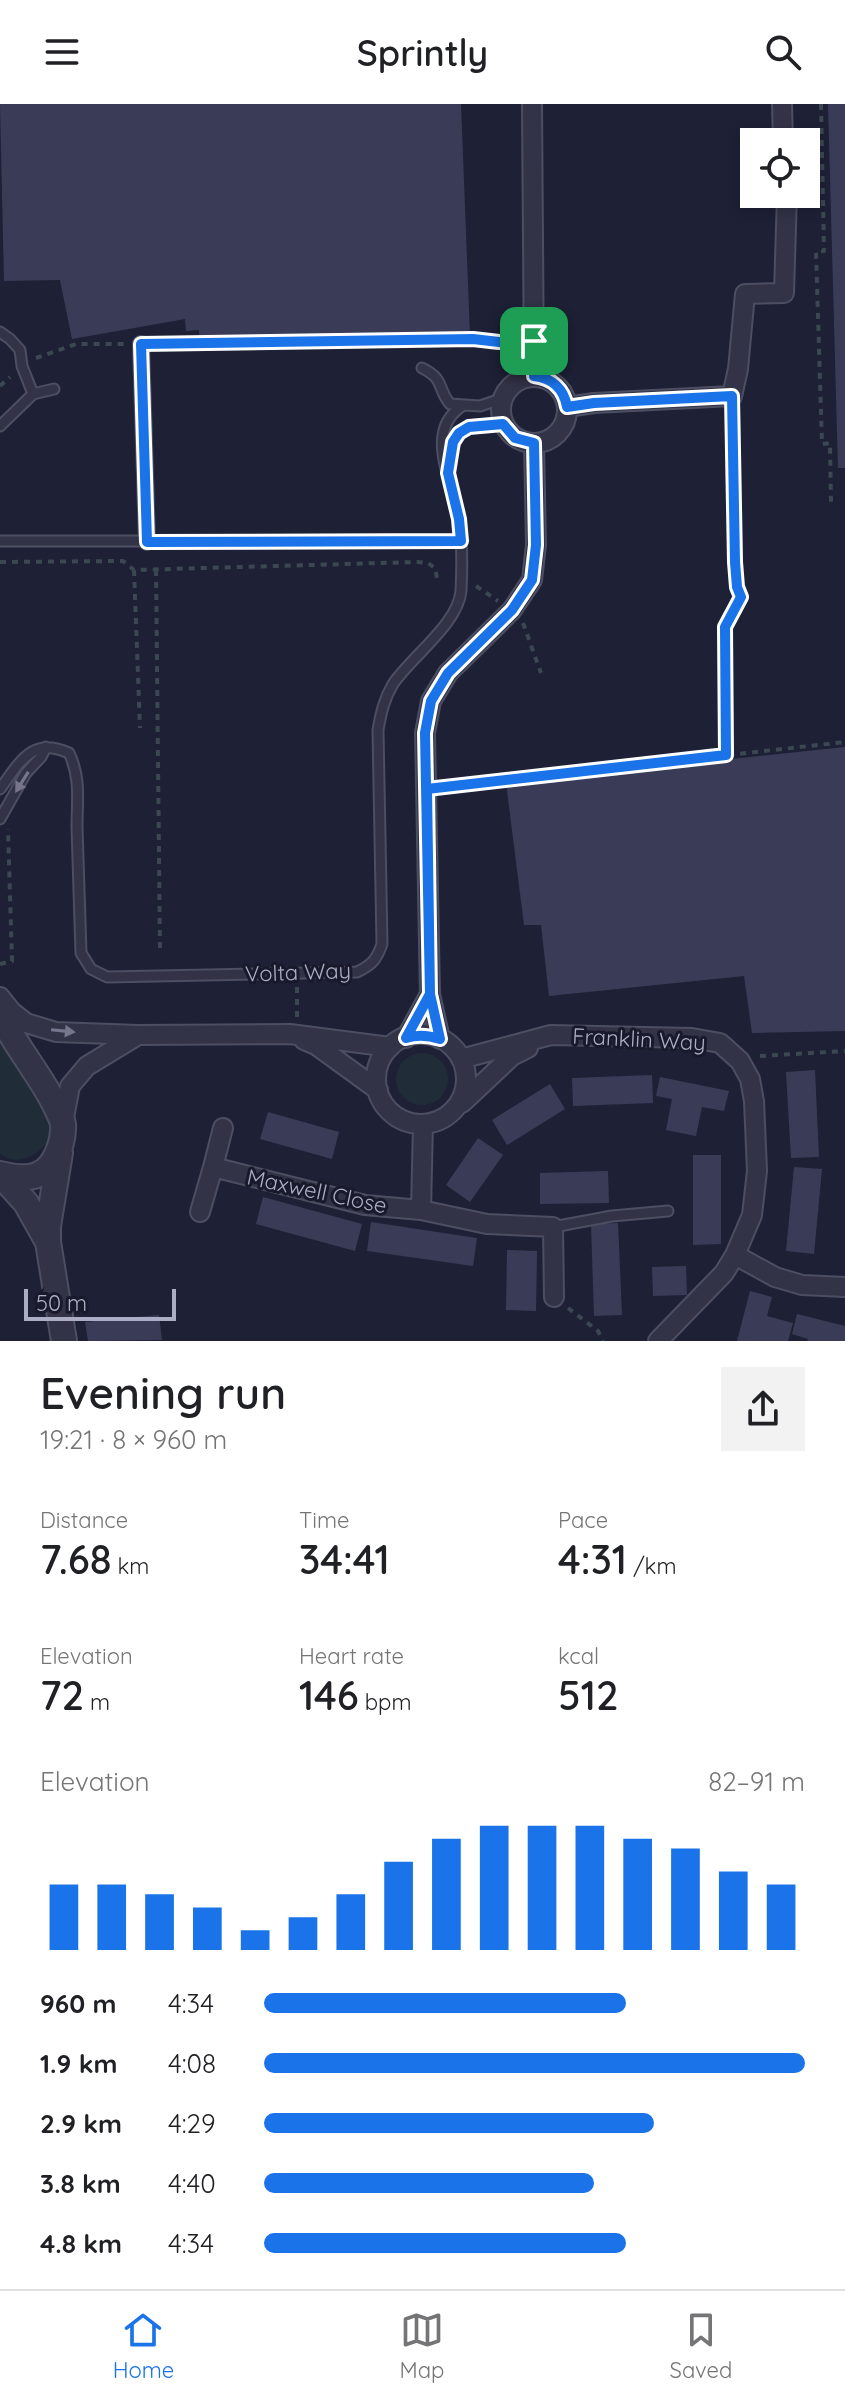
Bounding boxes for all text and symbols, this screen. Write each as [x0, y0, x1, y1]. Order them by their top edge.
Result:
icon: menu [40, 30, 84, 74]
text: Sprintly [357, 30, 488, 75]
icon: search [761, 30, 805, 74]
map controls [740, 128, 820, 208]
button: locate [740, 128, 820, 208]
pin [500, 307, 568, 375]
icon: arrive [512, 319, 556, 363]
one-way arrow [15, 771, 29, 793]
street label: Volta Way [244, 956, 352, 988]
street label: Franklin Way [572, 1022, 706, 1056]
one-way arrow [51, 1025, 76, 1038]
street label: Maxwell Close [244, 1162, 390, 1220]
scale bar [24, 1285, 176, 1321]
text: 50 m [36, 1289, 87, 1317]
text: Evening run [40, 1365, 286, 1420]
button: share [721, 1367, 805, 1451]
text: 19:21 · 8 × 960 m [40, 1423, 227, 1456]
text: Distance [40, 1506, 128, 1534]
text: Time [299, 1506, 350, 1534]
text: Pace [558, 1506, 608, 1534]
text: 7.68 [40, 1534, 112, 1584]
text: 34:41 [299, 1534, 390, 1584]
text: 4:31 [558, 1534, 627, 1584]
text: km [112, 1552, 149, 1580]
text: /km [627, 1552, 676, 1580]
text: Elevation [40, 1642, 133, 1670]
text: Heart rate [299, 1642, 404, 1670]
text: kcal [558, 1642, 599, 1670]
text: 72 [40, 1670, 84, 1720]
text: 146 [299, 1670, 359, 1720]
text: 512 [558, 1670, 619, 1720]
text: m [84, 1688, 110, 1716]
text: bpm [359, 1688, 412, 1716]
text: Elevation [40, 1765, 150, 1798]
text: 82–91 m [708, 1765, 805, 1798]
text: 960 m [40, 1987, 116, 2020]
text: 4:34 [168, 1987, 214, 2020]
text: 1.9 km [40, 2047, 117, 2080]
text: 4:08 [168, 2047, 216, 2080]
text: 2.9 km [40, 2107, 122, 2140]
text: 4:29 [168, 2107, 215, 2140]
text: 3.8 km [40, 2167, 121, 2200]
text: 4:40 [168, 2167, 216, 2200]
text: 4.8 km [40, 2227, 122, 2260]
text: 4:34 [168, 2227, 214, 2260]
tab: Home [113, 2308, 174, 2384]
tab: Map [400, 2308, 444, 2384]
tab: Saved [670, 2308, 732, 2384]

